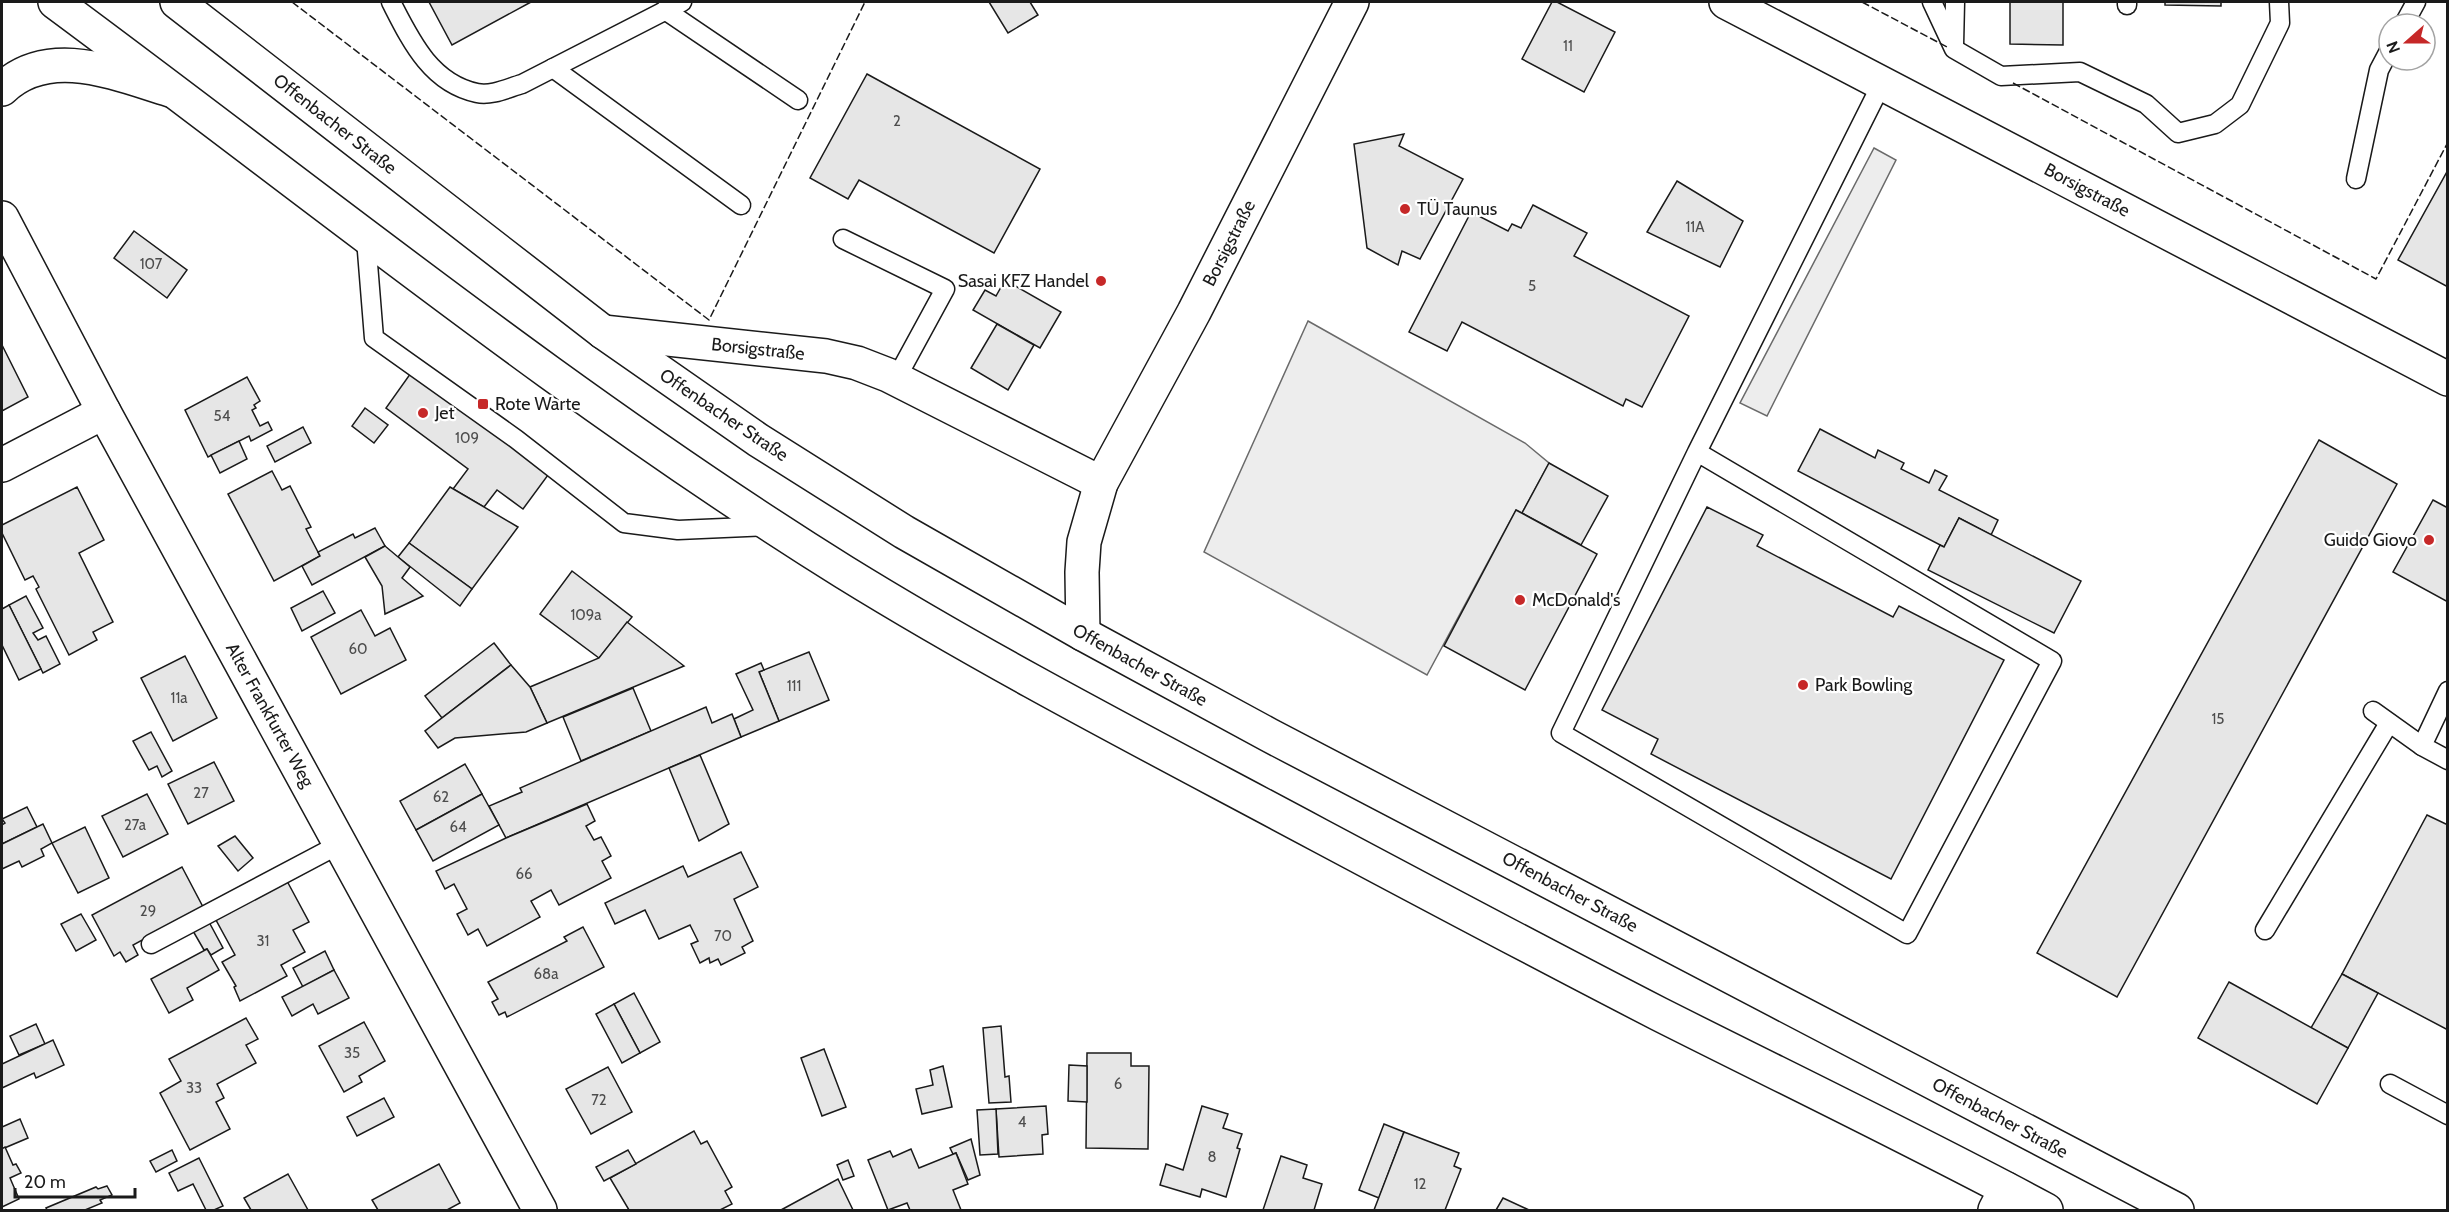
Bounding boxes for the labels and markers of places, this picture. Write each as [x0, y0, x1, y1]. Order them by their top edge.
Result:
place label: TÜ Taunus [1417, 198, 1497, 220]
marker: TÜ Taunus [1398, 202, 1412, 216]
place label: Sasai KFZ Handel [958, 270, 1090, 292]
marker: Sasai KFZ Handel [1094, 274, 1108, 288]
place label: Rote Warte [495, 393, 580, 415]
marker: Rote Warte [476, 397, 490, 411]
place label: Jet [434, 402, 455, 424]
marker: Jet [416, 406, 430, 420]
place label: Guido Giovo [2324, 529, 2417, 551]
marker: Guido Giovo [2422, 533, 2436, 547]
place label: McDonald's [1532, 589, 1620, 611]
marker: McDonald's [1513, 593, 1527, 607]
place label: Park Bowling [1815, 674, 1913, 696]
marker: Park Bowling [1796, 678, 1810, 692]

